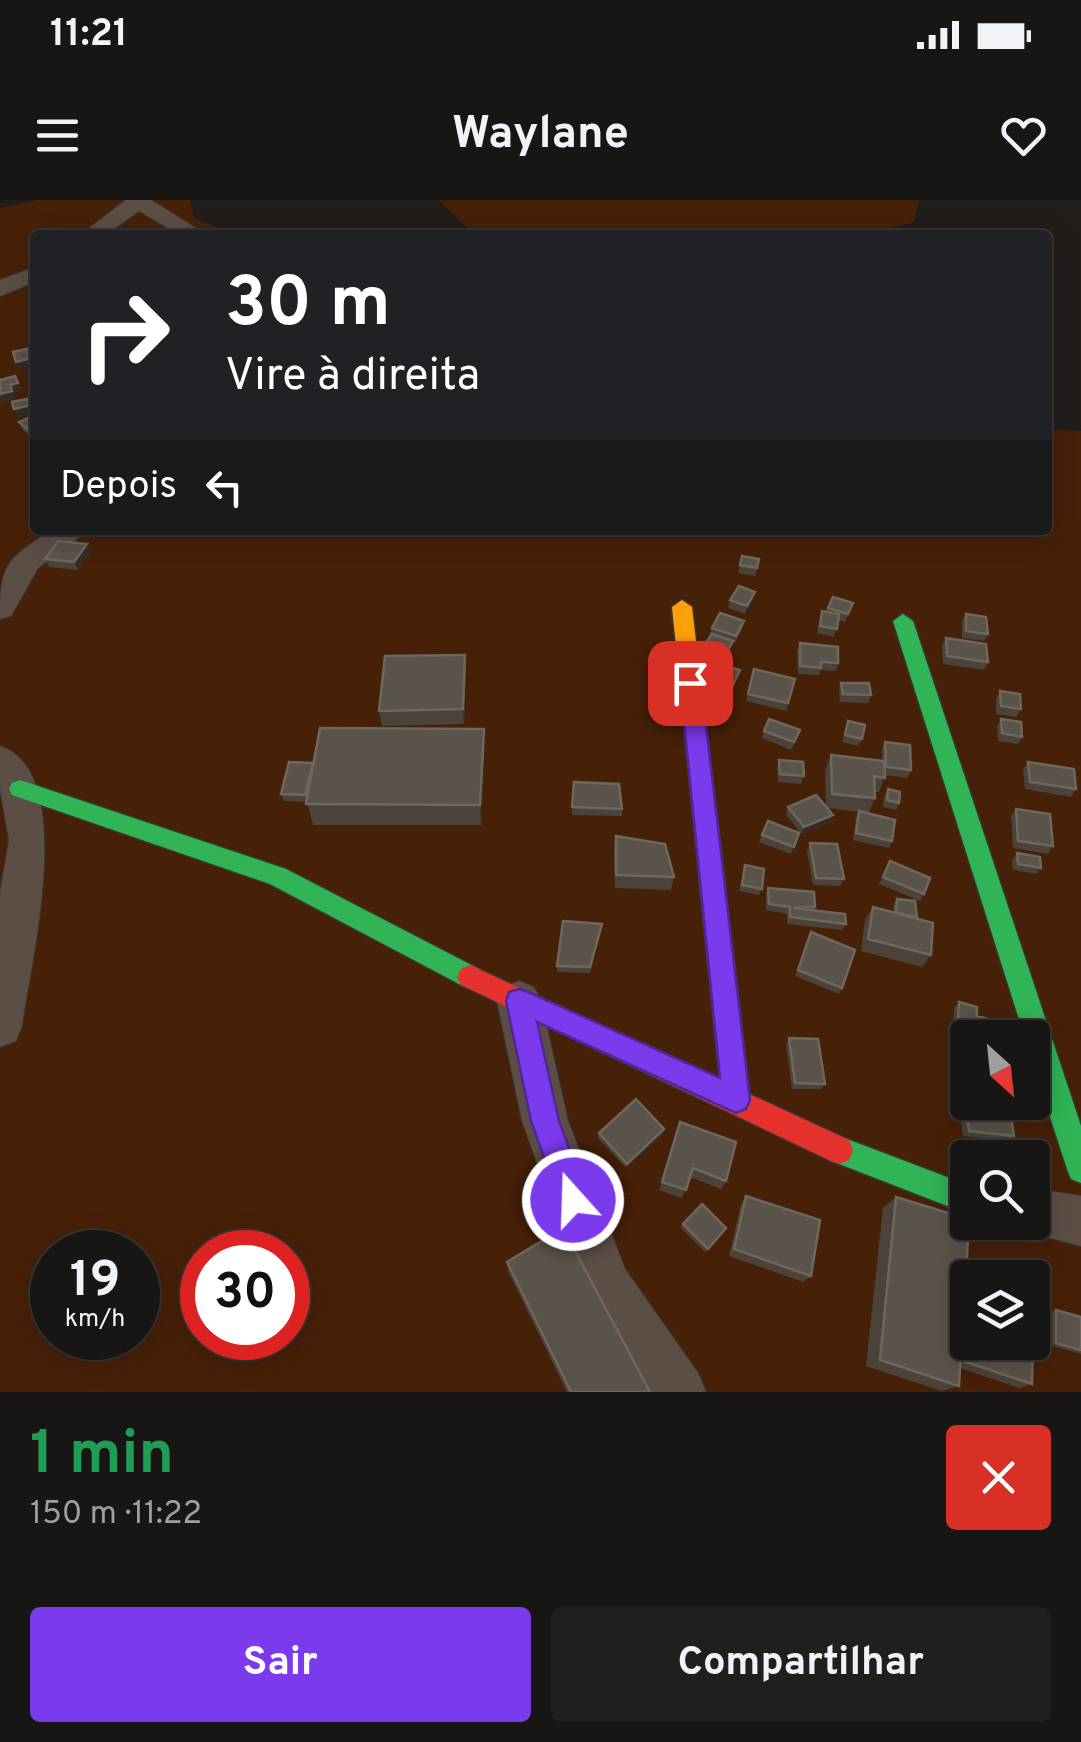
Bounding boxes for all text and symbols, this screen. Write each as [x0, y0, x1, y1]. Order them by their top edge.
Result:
text: 11:21 [50, 11, 128, 60]
text: Waylane [452, 107, 629, 164]
icon: menu [30, 108, 85, 163]
icon: heart [996, 108, 1051, 163]
text: 30 m [225, 262, 391, 351]
icon: right [60, 270, 190, 400]
text: Vire à direita [225, 349, 480, 406]
icon: left [197, 460, 252, 515]
text: Depois [60, 463, 177, 512]
pin [648, 641, 733, 726]
icon: arrive [663, 656, 718, 711]
north arrow [950, 1020, 1050, 1120]
map controls [950, 1020, 1050, 1360]
button: search [950, 1140, 1050, 1240]
position arrow [521, 1148, 625, 1252]
speed limit sign: 30 [180, 1230, 310, 1360]
text: 19 [70, 1251, 120, 1314]
button: layers [950, 1260, 1050, 1360]
text: km/h [65, 1304, 125, 1336]
text: 1 min [30, 1419, 174, 1495]
button: close [946, 1425, 1051, 1530]
text: 150 m · 11:22 [30, 1495, 202, 1535]
button: Sair [30, 1607, 531, 1722]
button: Compartilhar [551, 1607, 1051, 1722]

